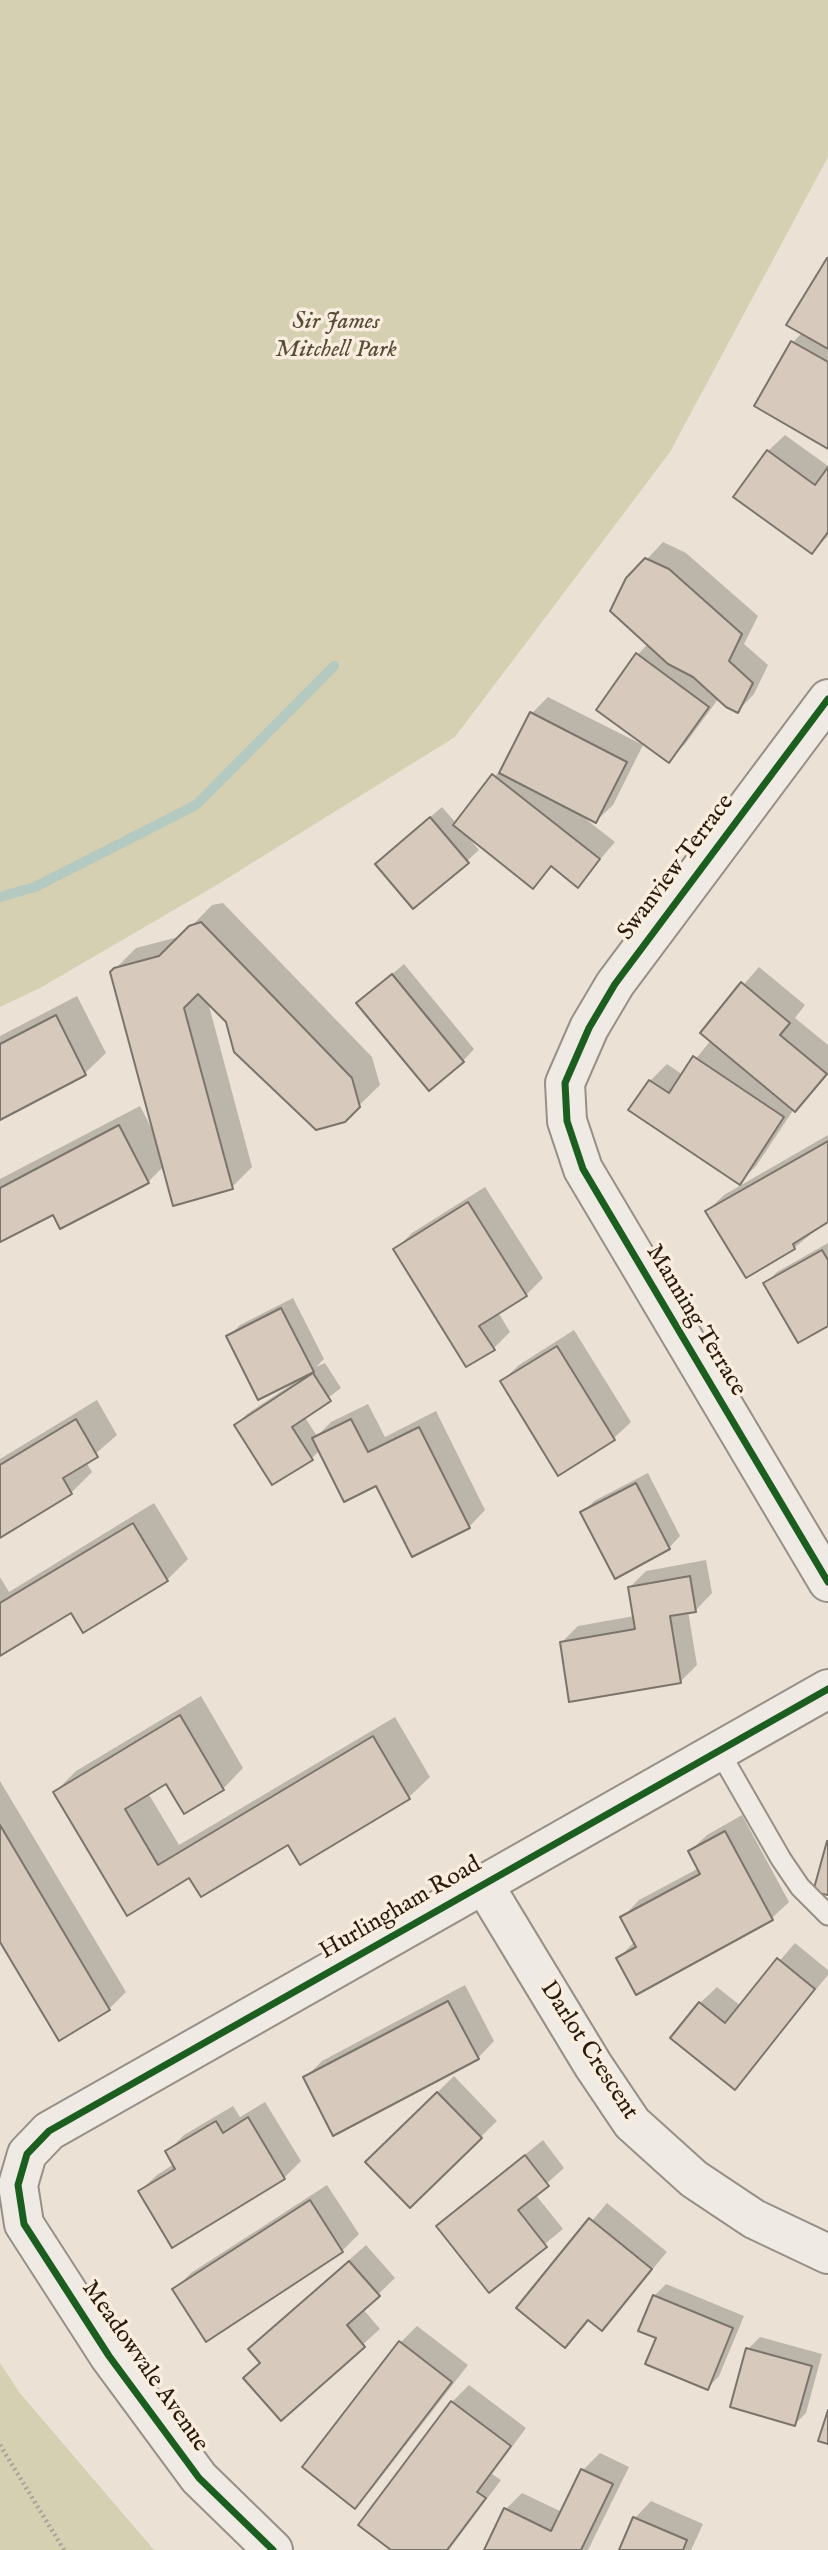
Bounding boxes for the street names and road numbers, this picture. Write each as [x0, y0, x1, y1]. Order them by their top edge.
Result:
street label: Swanview Terrace [613, 789, 741, 947]
street label: Manning Terrace [638, 1240, 752, 1402]
street label: Hurlingham Road [315, 1851, 487, 1967]
street label: Darlot Crescent [533, 1977, 643, 2125]
street label: Meadowvale Avenue [74, 2276, 214, 2458]

